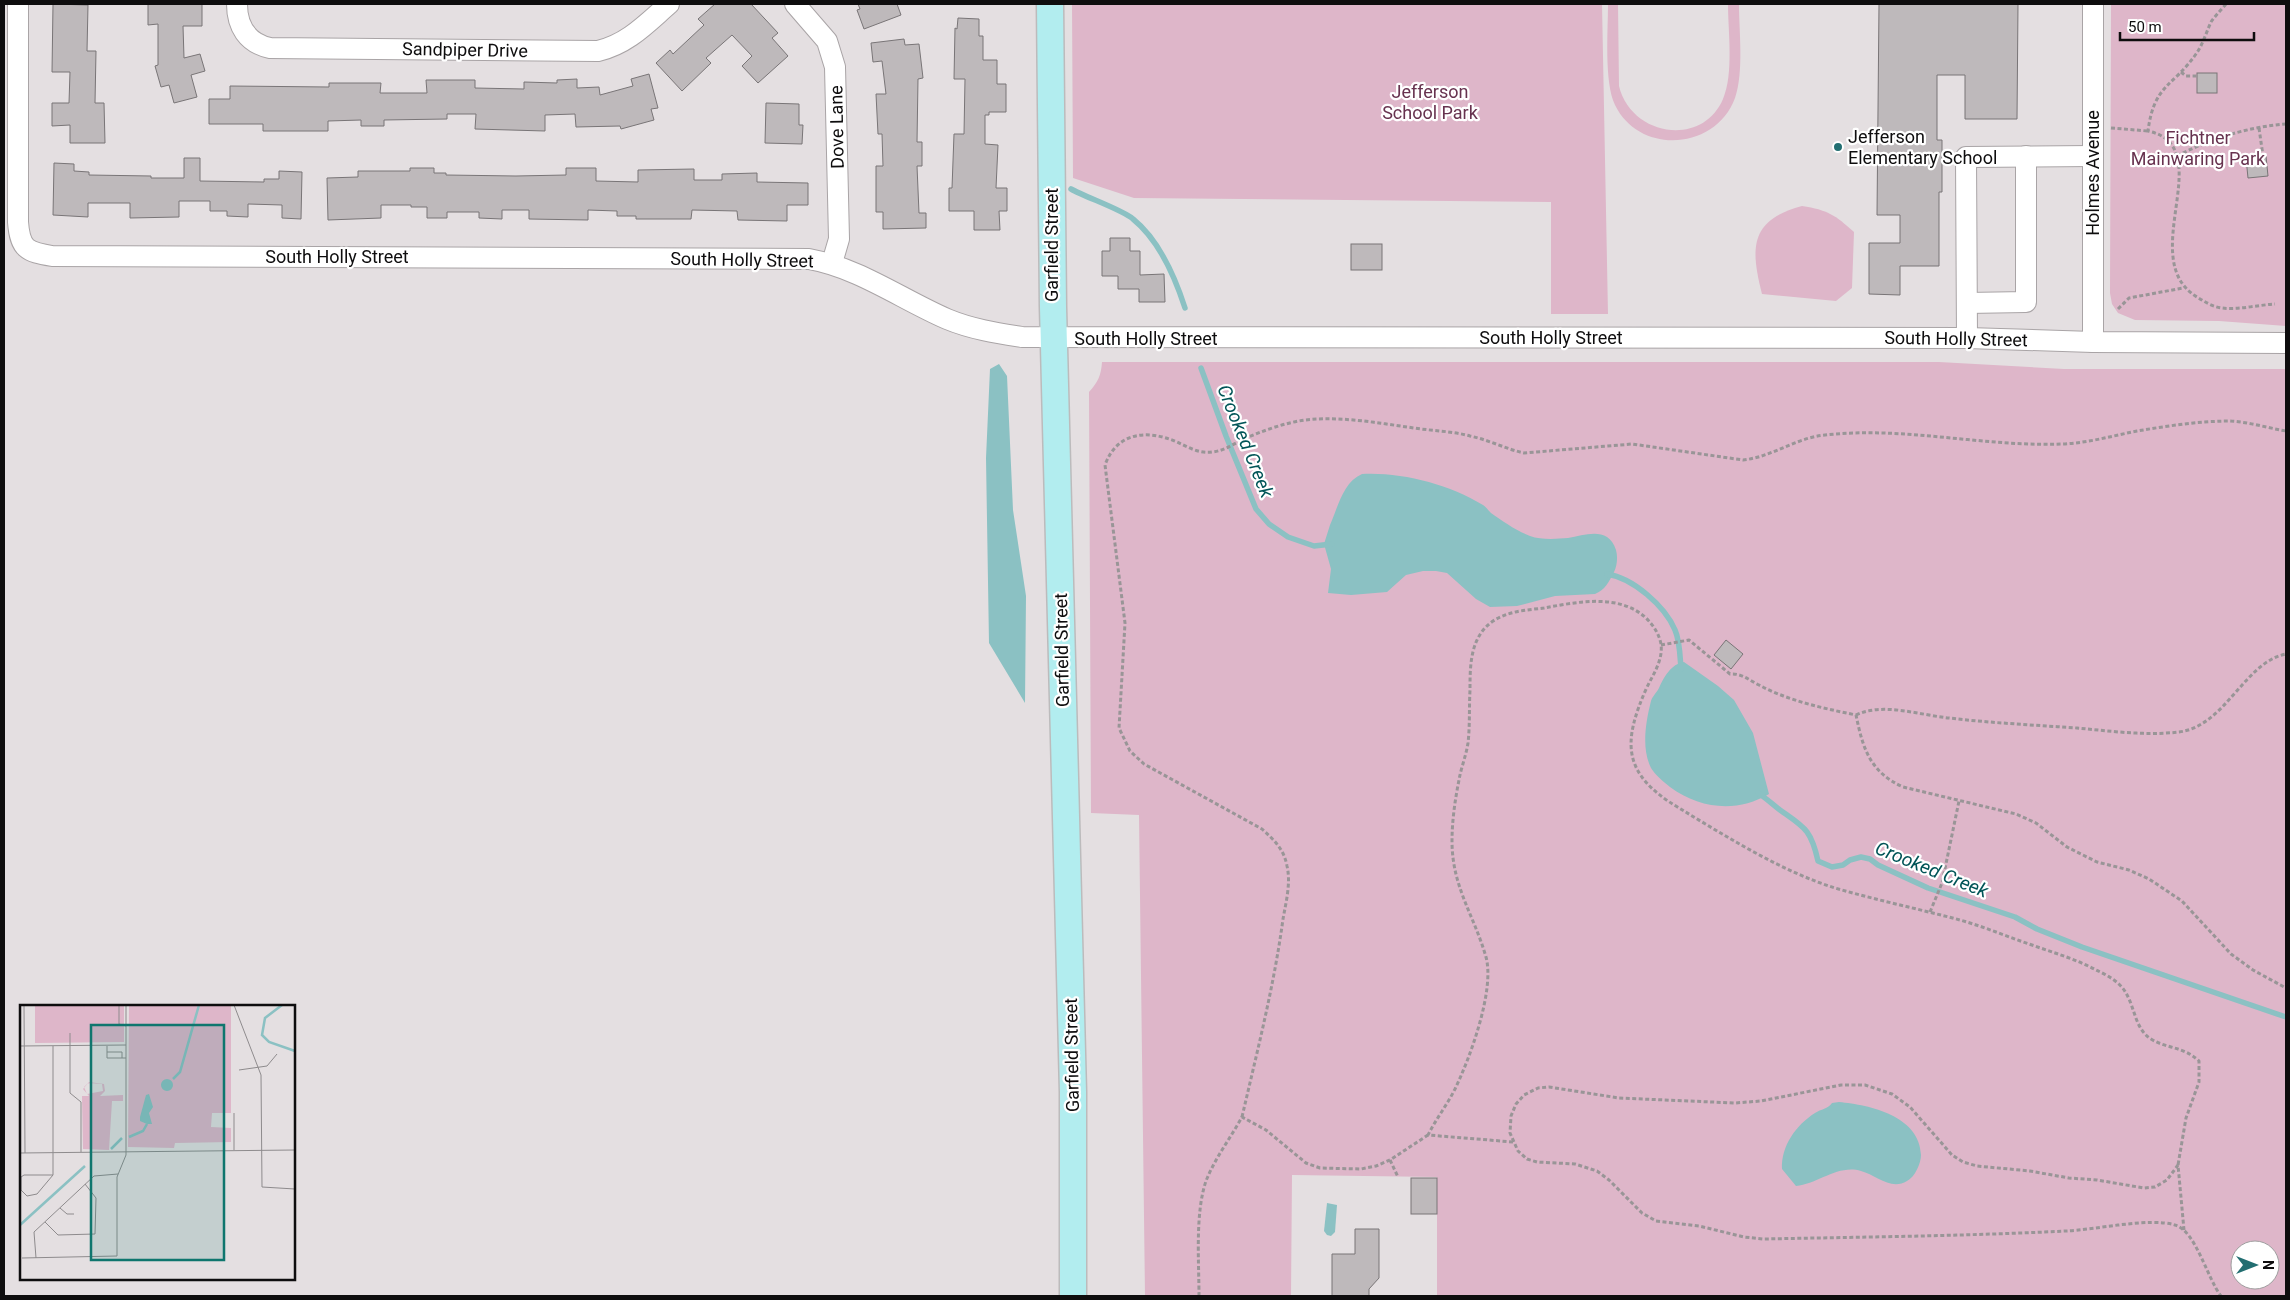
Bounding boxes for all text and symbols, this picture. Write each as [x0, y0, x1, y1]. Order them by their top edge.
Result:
scale bar [2120, 10, 2254, 42]
text: 50 m [2128, 18, 2162, 36]
street label: Sandpiper Drive [402, 38, 528, 61]
park label: Jefferson School Park [1382, 81, 1479, 123]
street label: Dove Lane [825, 85, 848, 169]
street label: Holmes Avenue [2082, 110, 2103, 236]
place label: Jefferson Elementary School [1848, 126, 1997, 168]
park label: Fichtner Mainwaring Park [2131, 127, 2266, 169]
marker: Jefferson Elementary School [1832, 141, 1844, 153]
street label: Garfield Street [1041, 188, 1062, 302]
street label: South Holly Street [265, 246, 409, 267]
street label: South Holly Street [670, 248, 814, 271]
street label: South Holly Street [1479, 327, 1623, 348]
street label: South Holly Street [1884, 327, 2028, 350]
street label: South Holly Street [1074, 328, 1218, 349]
water label: Crooked Creek [1212, 381, 1279, 502]
street label: Garfield Street [1050, 593, 1073, 707]
water label: Crooked Creek [1872, 836, 1992, 903]
street label: Garfield Street [1060, 998, 1083, 1112]
inset map [20, 1005, 295, 1280]
north arrow [2230, 1240, 2280, 1290]
text: N [2260, 1260, 2276, 1270]

